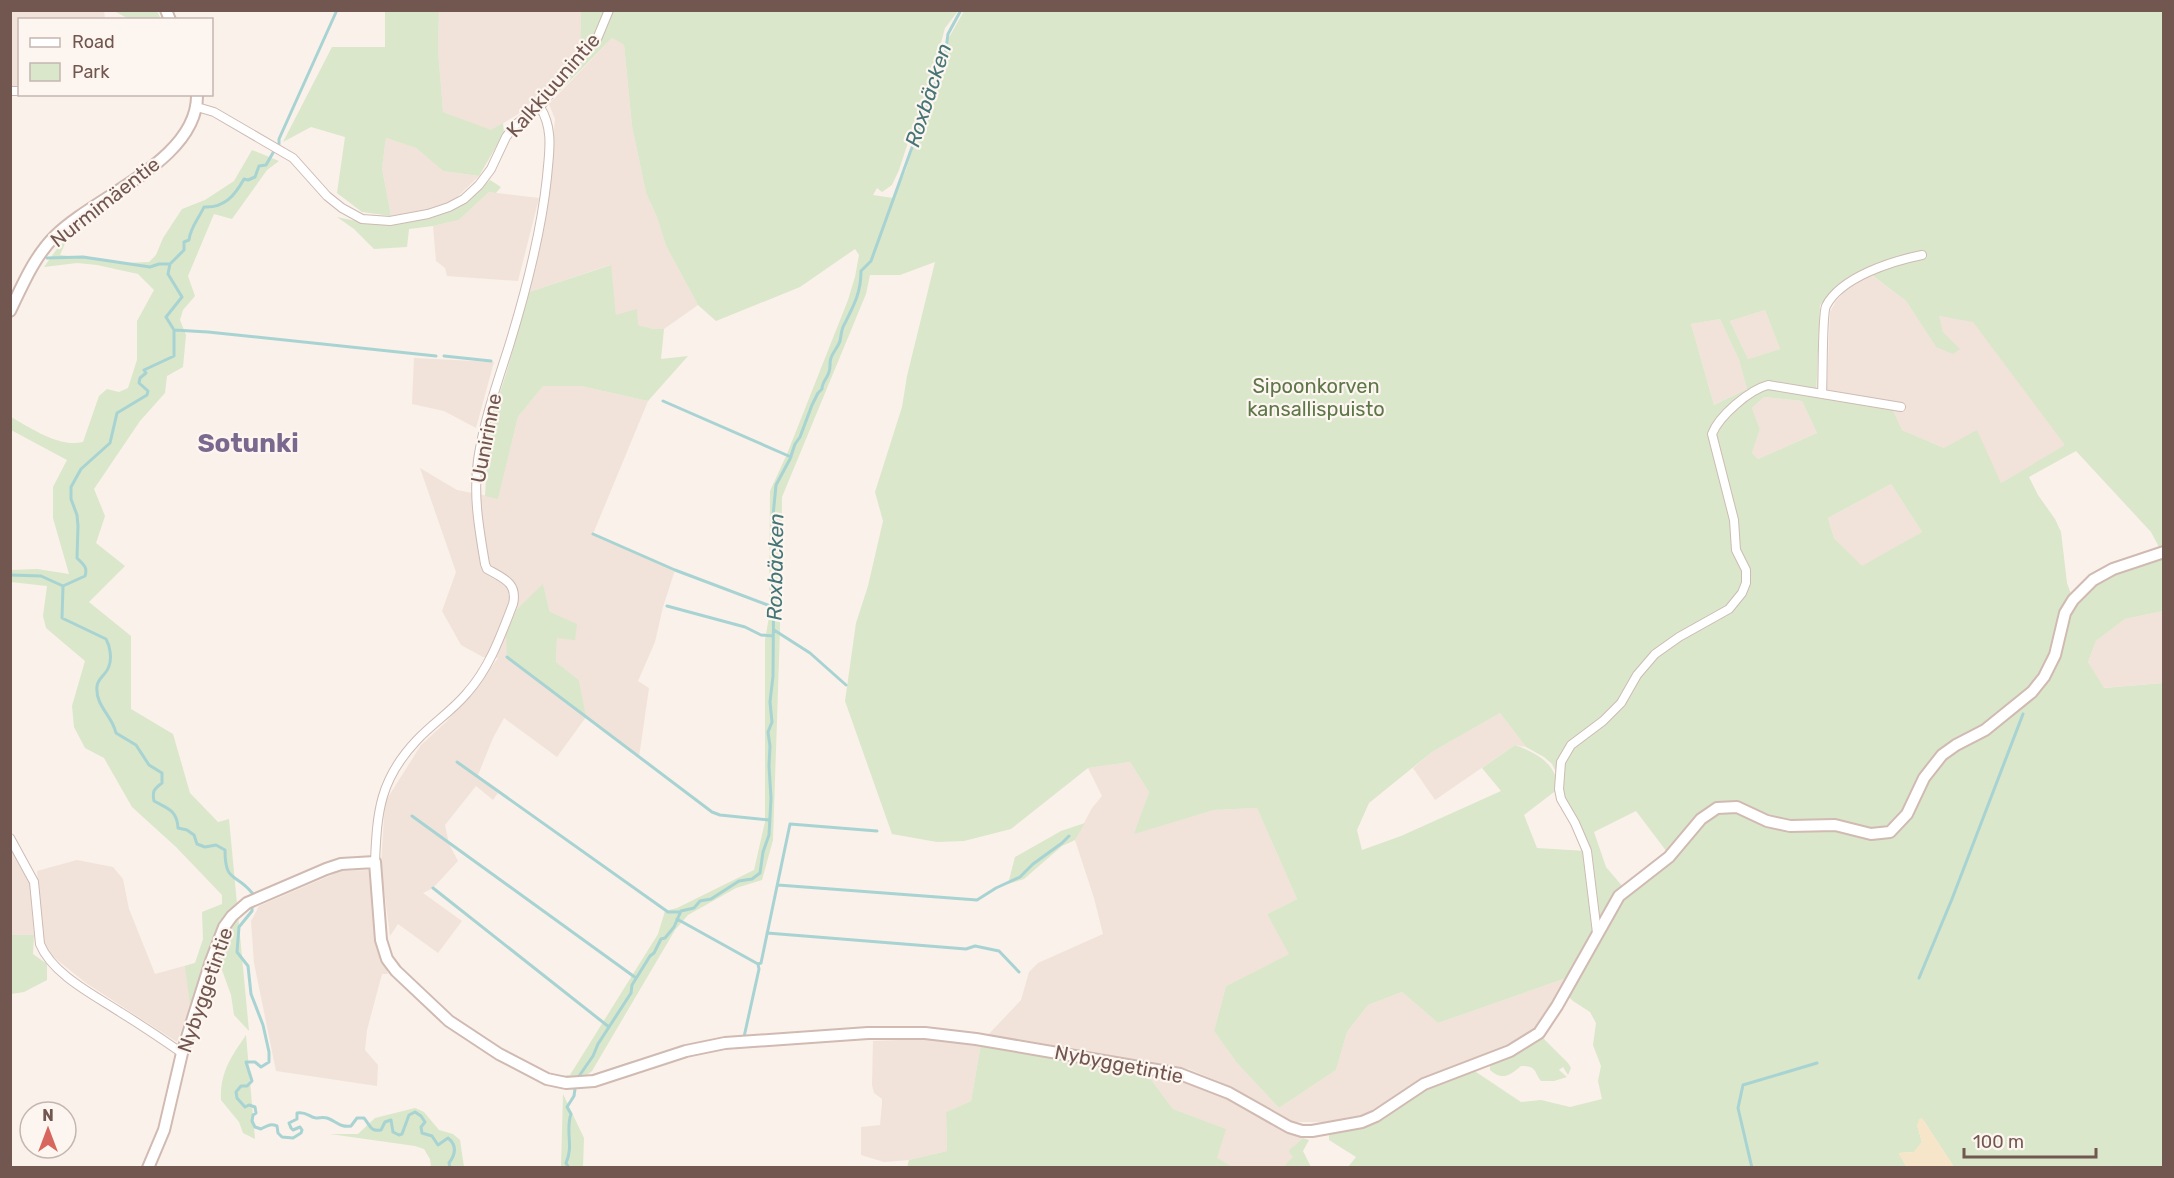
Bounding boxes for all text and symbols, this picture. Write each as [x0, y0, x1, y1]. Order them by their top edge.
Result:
legend [18, 18, 213, 96]
street label: Kalkkiuunintie [501, 28, 605, 142]
text: Road [72, 31, 115, 53]
water label: Roxbäcken [899, 40, 957, 150]
text: Park [72, 61, 110, 83]
street label: Nurmimäentie [46, 152, 164, 252]
park label: Sipoonkorven kansallispuisto [1247, 374, 1385, 421]
street label: Uunirinne [466, 391, 506, 485]
district label: Sotunki [197, 428, 299, 459]
water label: Roxbäcken [762, 513, 788, 621]
street label: Nybyggetintie [172, 924, 238, 1056]
street label: Nybyggetintie [1053, 1040, 1185, 1088]
north arrow [18, 1100, 78, 1160]
text: N [42, 1106, 54, 1125]
scale bar [1964, 1121, 2096, 1159]
text: 100 m [1973, 1131, 2024, 1153]

